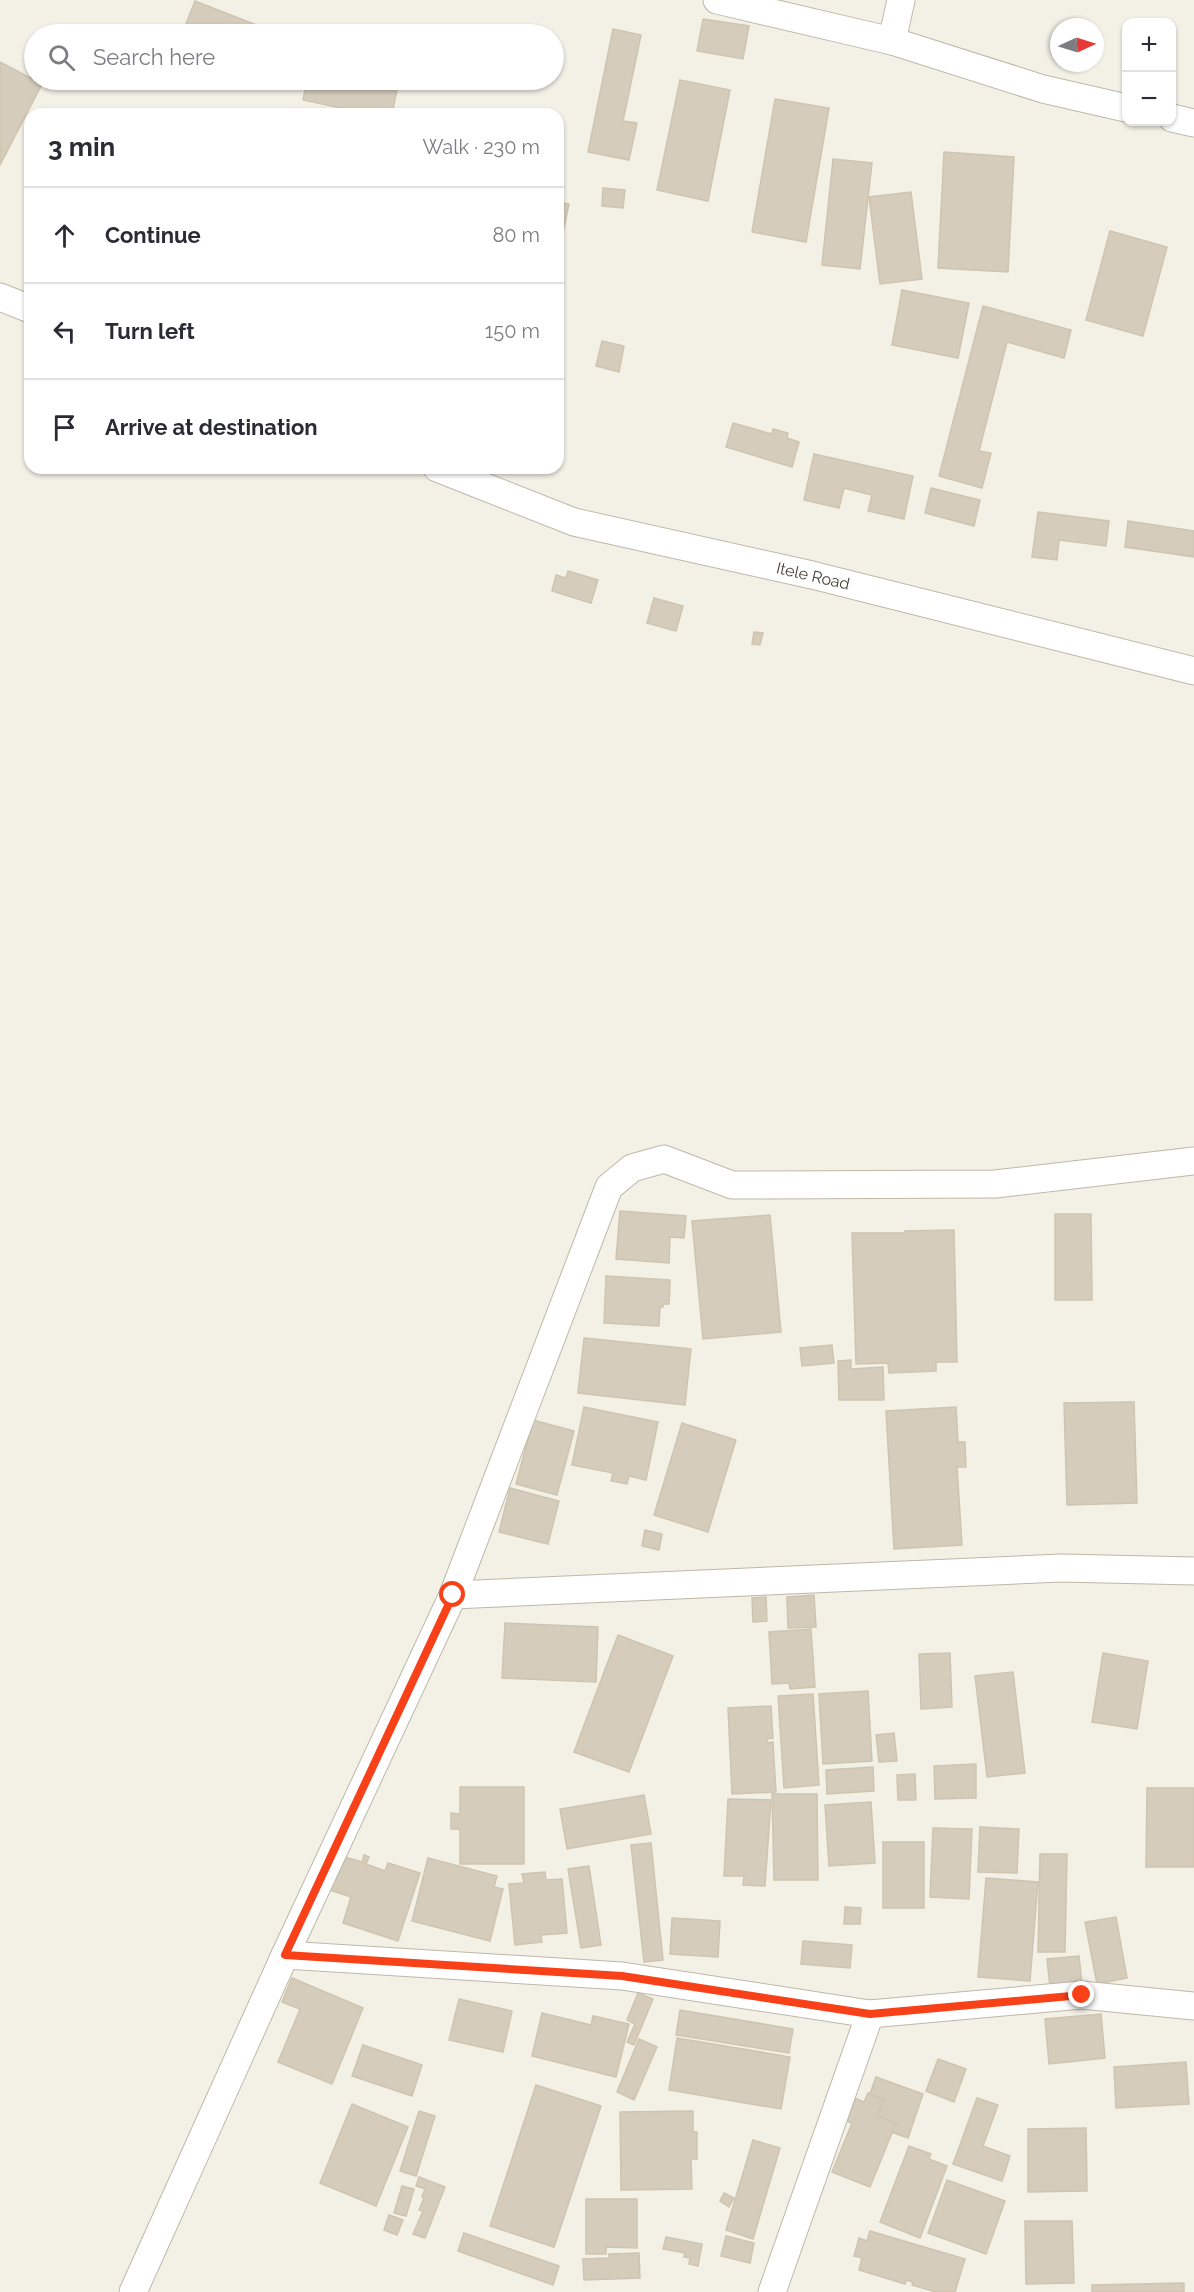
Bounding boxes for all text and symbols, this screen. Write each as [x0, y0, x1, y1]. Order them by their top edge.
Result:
north arrow [1050, 18, 1104, 72]
map controls [1122, 18, 1176, 126]
button: + [1122, 18, 1176, 72]
search box [24, 24, 564, 90]
icon: search [45, 41, 78, 74]
text: Search here [93, 44, 215, 70]
button: − [1122, 72, 1176, 126]
text: 3 min [48, 132, 115, 162]
text: Walk · 230 m [422, 135, 540, 159]
icon: ahead [48, 219, 81, 252]
text: Continue [105, 222, 201, 248]
text: 80 m [492, 223, 540, 247]
icon: left [48, 315, 81, 348]
text: Turn left [105, 318, 195, 344]
text: 150 m [485, 319, 540, 343]
icon: arrive [48, 411, 81, 444]
text: Arrive at destination [105, 414, 318, 440]
street label: Itele Road [774, 558, 852, 594]
route start [439, 1581, 465, 1607]
route end [1068, 1981, 1094, 2007]

